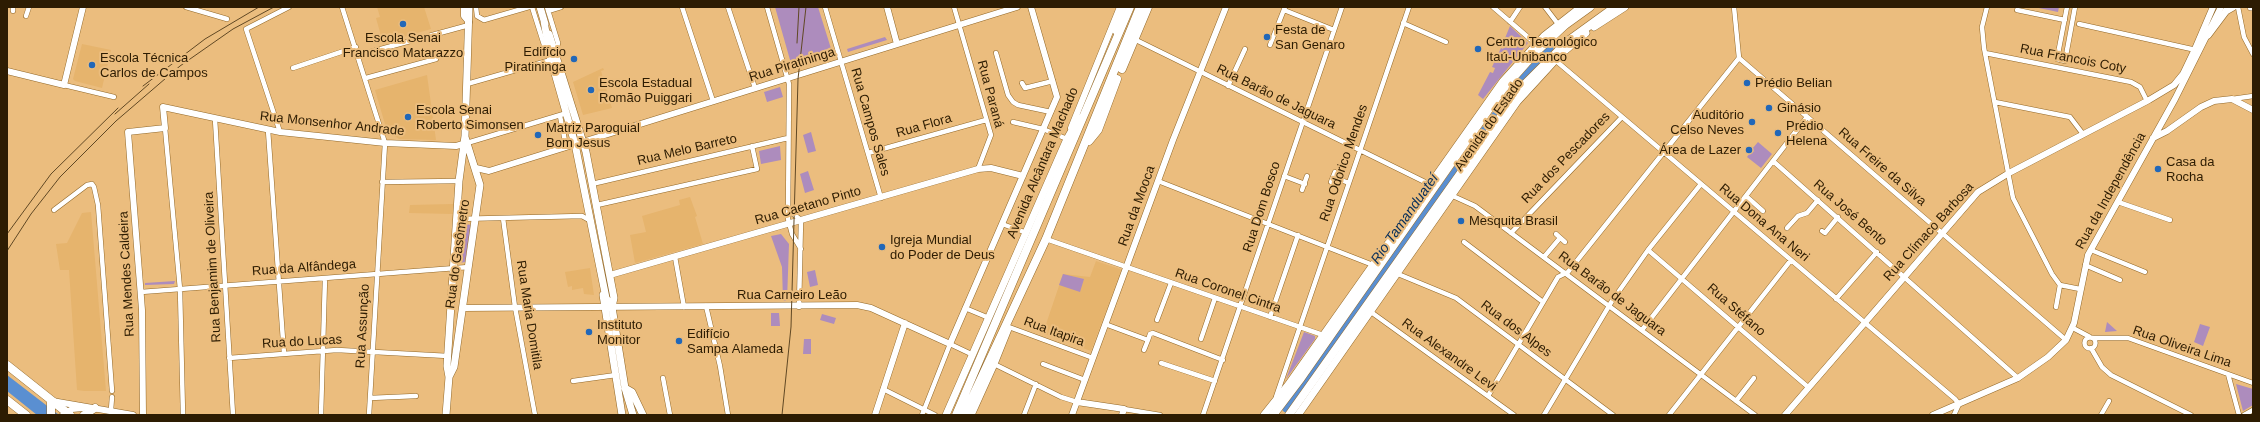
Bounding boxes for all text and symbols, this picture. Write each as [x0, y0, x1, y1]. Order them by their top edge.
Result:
marker: Escola Senai Francisco Matarazzo [398, 19, 408, 29]
place label: Festa de San Genaro [1275, 22, 1345, 53]
place label: Escola Senai Francisco Matarazzo [343, 30, 463, 61]
marker: Festa de San Genaro [1262, 32, 1272, 42]
place label: Centro Tecnológico Itaú-Unibanco [1486, 34, 1597, 65]
street label: Rua Francois Coty [2019, 41, 2127, 77]
place label: Edifício Piratininga [505, 44, 566, 75]
marker: Centro Tecnológico Itaú-Unibanco [1473, 44, 1483, 54]
street label: Rua Piratininga [747, 45, 837, 85]
place label: Escola Técnica Carlos de Campos [100, 50, 208, 81]
marker: Edifício Piratininga [569, 54, 579, 64]
street label: Rua Paraná [973, 58, 1007, 130]
marker: Escola Técnica Carlos de Campos [87, 60, 97, 70]
street label: Rua Barão de Jaguara [1214, 61, 1338, 133]
street label: Rua Campos Sales [847, 66, 893, 178]
place label: Escola Estadual Romão Puiggari [599, 75, 692, 106]
place label: Prédio Belian [1755, 75, 1832, 91]
street label: Avenida do Estado [1451, 76, 1527, 174]
marker: Prédio Belian [1742, 78, 1752, 88]
marker: Escola Estadual Romão Puiggari [586, 85, 596, 95]
street label: Avenida Alcântara Machado [1004, 85, 1082, 241]
place label: Ginásio [1777, 100, 1821, 116]
place label: Escola Senai Roberto Simonsen [416, 102, 524, 133]
street label: Rua Odorico Mendes [1317, 102, 1371, 224]
marker: Ginásio [1764, 103, 1774, 113]
place label: Auditório Celso Neves [1670, 107, 1744, 138]
street label: Rua Monsenhor Andrade [259, 109, 405, 139]
street label: Rua dos Pescadores [1518, 109, 1614, 207]
street label: Rua Flora [894, 111, 954, 141]
marker: Escola Senai Roberto Simonsen [403, 112, 413, 122]
marker: Auditório Celso Neves [1747, 117, 1757, 127]
place label: Prédio Helena [1786, 118, 1827, 149]
place label: Matriz Paroquial Bom Jesus [546, 120, 640, 151]
street label: Rua Freire da Silva [1835, 125, 1929, 209]
marker: Prédio Helena [1773, 128, 1783, 138]
marker: Matriz Paroquial Bom Jesus [533, 130, 543, 140]
street label: Rua da Independência [2072, 130, 2150, 252]
street label: Rua Melo Barreto [636, 131, 738, 169]
place label: Área de Lazer [1659, 142, 1741, 158]
marker: Área de Lazer [1744, 145, 1754, 155]
place label: Casa da Rocha [2166, 154, 2214, 185]
street label: Rua Dom Bosco [1240, 160, 1284, 254]
street label: Rua da Mooca [1115, 164, 1159, 248]
marker: Casa da Rocha [2153, 164, 2163, 174]
water label: Rio Tamanduateí [1368, 171, 1442, 267]
street label: Rua José Bento [1810, 177, 1890, 249]
street label: Rua Clímaco Barbosa [1881, 180, 1977, 284]
street label: Rua Dona Ana Neri [1716, 181, 1812, 265]
street label: Rua Caetano Pinto [753, 183, 863, 229]
street label: Rua Benjamim de Oliveira [201, 191, 225, 343]
street label: Rua do Gasômetro [443, 199, 473, 309]
street label: Rua Mendes Caldeira [116, 211, 138, 337]
place label: Mesquita Brasil [1469, 213, 1558, 229]
marker: Mesquita Brasil [1456, 216, 1466, 226]
place label: Igreja Mundial do Poder de Deus [890, 232, 995, 263]
marker: Igreja Mundial do Poder de Deus [877, 242, 887, 252]
street label: Rua Barão de Jaguara [1555, 248, 1669, 340]
street label: Rua da Alfândega [252, 257, 356, 279]
street label: Rua Maria Domitila [513, 259, 545, 371]
street label: Rua Coronel Cintra [1173, 266, 1283, 316]
street label: Rua Stéfano [1704, 280, 1768, 340]
street label: Rua Assunção [353, 283, 373, 369]
street label: Rua Carneiro Leão [737, 287, 847, 303]
street label: Rua dos Alpes [1478, 297, 1554, 361]
street label: Rua Itapira [1021, 314, 1087, 350]
street label: Rua Alexandre Levi [1399, 315, 1499, 395]
place label: Instituto Monitor [597, 317, 643, 348]
street label: Rua Oliveira Lima [2131, 323, 2233, 371]
place label: Edifício Sampa Alameda [687, 326, 783, 357]
marker: Instituto Monitor [584, 327, 594, 337]
street label: Rua do Lucas [262, 332, 342, 352]
marker: Edifício Sampa Alameda [674, 336, 684, 346]

